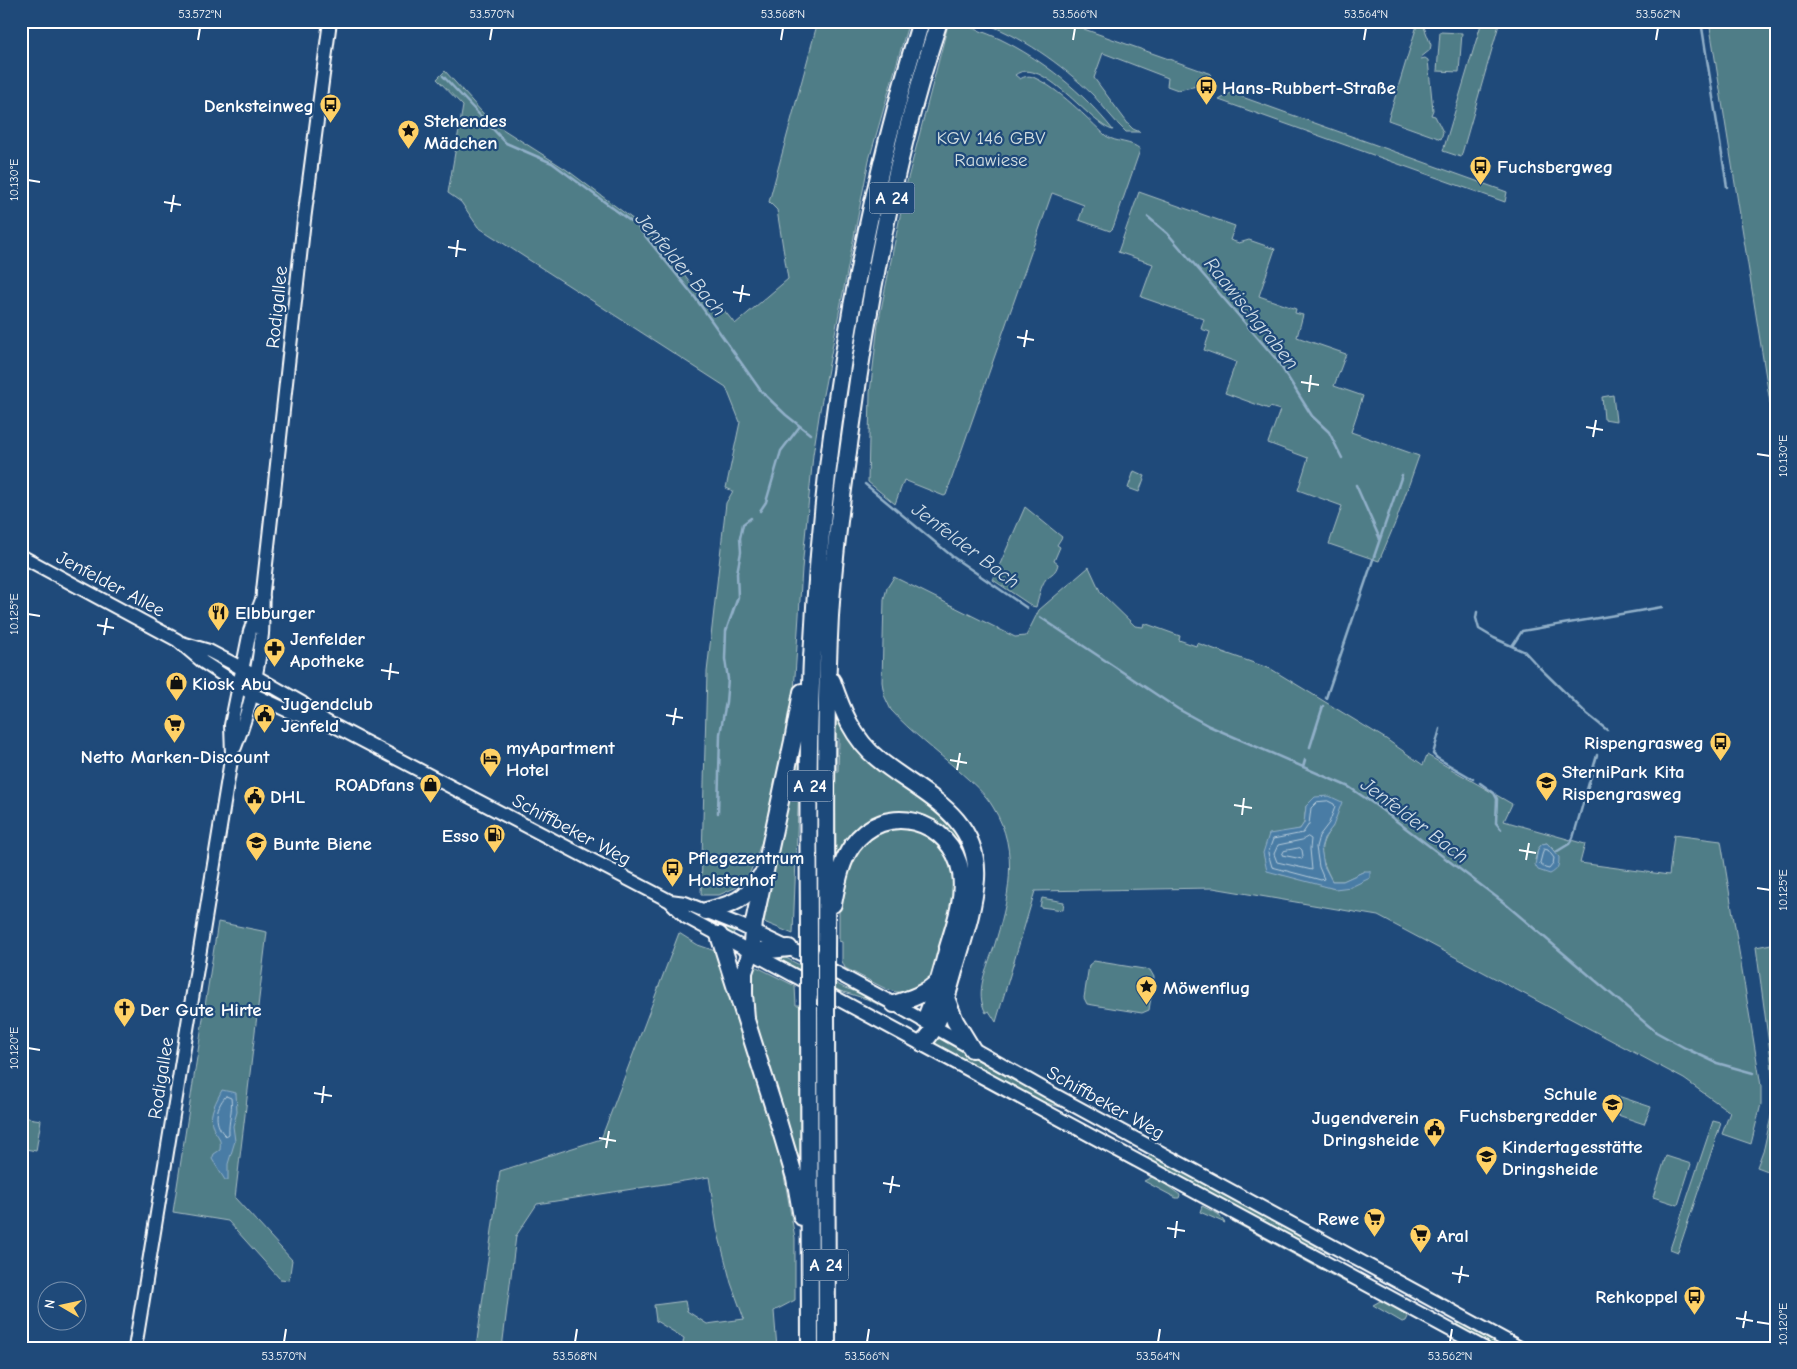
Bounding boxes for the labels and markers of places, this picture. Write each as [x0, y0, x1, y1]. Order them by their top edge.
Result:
bus stop icon: Hans-Rubbert-Straße [1194, 75, 1218, 106]
place label: Hans-Rubbert-Straße [1222, 77, 1396, 99]
bus stop icon: Denksteinweg [318, 93, 342, 124]
place label: Denksteinweg [204, 95, 314, 117]
place label: Stehendes Mädchen [424, 110, 506, 154]
place icon: Stehendes Mädchen [396, 119, 420, 150]
bus stop icon: Fuchsbergweg [1469, 154, 1493, 185]
place label: Fuchsbergweg [1497, 156, 1613, 178]
restaurant icon: Elbburger [207, 600, 231, 631]
place label: Elbburger [235, 602, 315, 624]
place label: Jenfelder Apotheke [290, 628, 365, 672]
pharmacy icon: Jenfelder Apotheke [262, 637, 286, 668]
shop icon: Kiosk Abu [164, 671, 188, 702]
place label: Kiosk Abu [192, 673, 272, 695]
place label: Jugendclub Jenfeld [281, 693, 373, 737]
public building icon: Jugendclub Jenfeld [253, 702, 277, 733]
supermarket icon: Netto Marken-Discount [163, 713, 187, 744]
bus stop icon: Rispengrasweg [1708, 730, 1732, 761]
place label: Rispengrasweg [1584, 732, 1704, 754]
place label: myApartment Hotel [506, 737, 616, 781]
place label: Netto Marken-Discount [81, 746, 270, 768]
hotel icon: myApartment Hotel [478, 746, 502, 777]
place label: SterniPark Kita Rispengrasweg [1562, 761, 1685, 805]
school or university icon: SterniPark Kita Rispengrasweg [1534, 770, 1558, 801]
shop icon: ROADfans [418, 772, 442, 803]
place label: ROADfans [335, 774, 414, 796]
public building icon: DHL [242, 784, 266, 815]
place label: DHL [270, 786, 305, 808]
fuel station icon: Esso [483, 823, 507, 854]
place label: Esso [442, 825, 479, 847]
school or university icon: Bunte Biene [245, 831, 269, 862]
place label: Bunte Biene [273, 833, 372, 855]
place label: Pflegezentrum Holstenhof [688, 847, 804, 891]
bus stop icon: Pflegezentrum Holstenhof [660, 856, 684, 887]
place icon: Möwenflug [1135, 975, 1159, 1006]
place label: Möwenflug [1163, 977, 1250, 999]
church icon: Der Gute Hirte [112, 997, 136, 1028]
place label: Der Gute Hirte [140, 999, 262, 1021]
place label: Schule Fuchsbergredder [1459, 1083, 1597, 1127]
school or university icon: Schule Fuchsbergredder [1601, 1092, 1625, 1123]
place label: Jugendverein Dringsheide [1312, 1107, 1419, 1151]
public building icon: Jugendverein Dringsheide [1423, 1116, 1447, 1147]
place label: Kindertagesstätte Dringsheide [1502, 1136, 1643, 1180]
school or university icon: Kindertagesstätte Dringsheide [1474, 1145, 1498, 1176]
supermarket icon: Rewe [1363, 1206, 1387, 1237]
place label: Rewe [1317, 1208, 1359, 1230]
supermarket icon: Aral [1409, 1223, 1433, 1254]
place label: Aral [1437, 1225, 1469, 1247]
bus stop icon: Rehkoppel [1682, 1284, 1706, 1315]
place label: Rehkoppel [1595, 1286, 1678, 1308]

